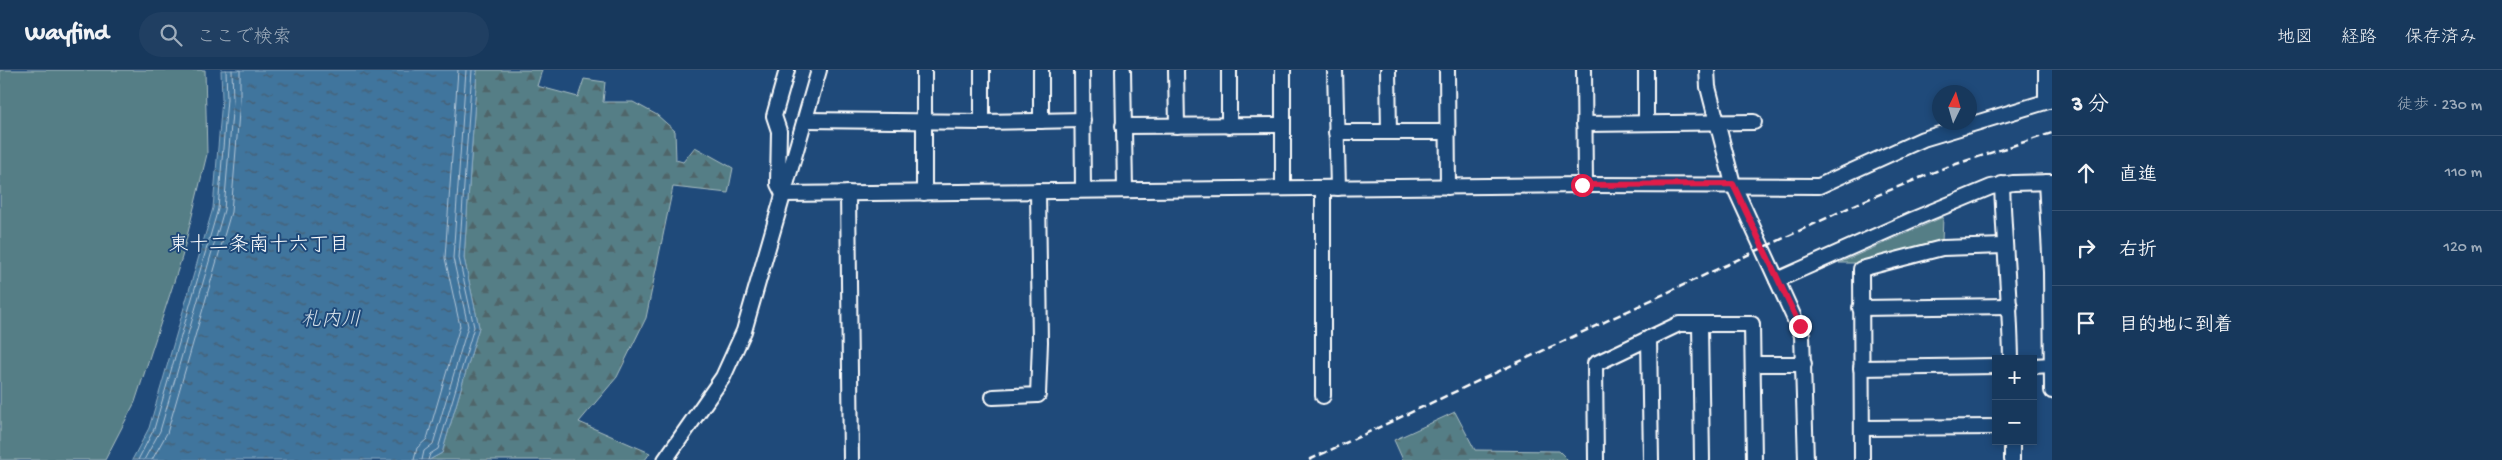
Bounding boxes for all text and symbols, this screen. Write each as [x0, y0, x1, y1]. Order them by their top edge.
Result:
search box [139, 12, 489, 57]
text: Wayfind [25, 20, 109, 49]
icon: search [157, 21, 185, 49]
text: ここで検索 [197, 27, 292, 50]
text: 地図 [2277, 28, 2313, 49]
text: 経路 [2341, 28, 2377, 49]
text: 保存済み [2405, 28, 2477, 49]
north arrow [1932, 85, 1977, 130]
text: 3 分 [2072, 94, 2109, 119]
text: 徒歩 · 230 m [2397, 97, 2482, 116]
icon: ahead [2072, 159, 2100, 187]
text: 110 m [2445, 164, 2482, 183]
text: 直進 [2119, 165, 2157, 188]
route start [1571, 174, 1594, 197]
district label: 東十二条南十六丁目 [169, 233, 349, 258]
icon: right [2072, 234, 2100, 262]
text: 120 m [2443, 239, 2482, 258]
text: 右折 [2119, 240, 2157, 263]
water label: 札内川 [301, 309, 361, 333]
icon: arrive [2072, 309, 2100, 337]
route end [1789, 315, 1812, 338]
text: 目的地に到着 [2119, 315, 2233, 338]
map controls [1992, 355, 2037, 445]
button: + [1992, 355, 2037, 400]
button: − [1992, 400, 2037, 445]

